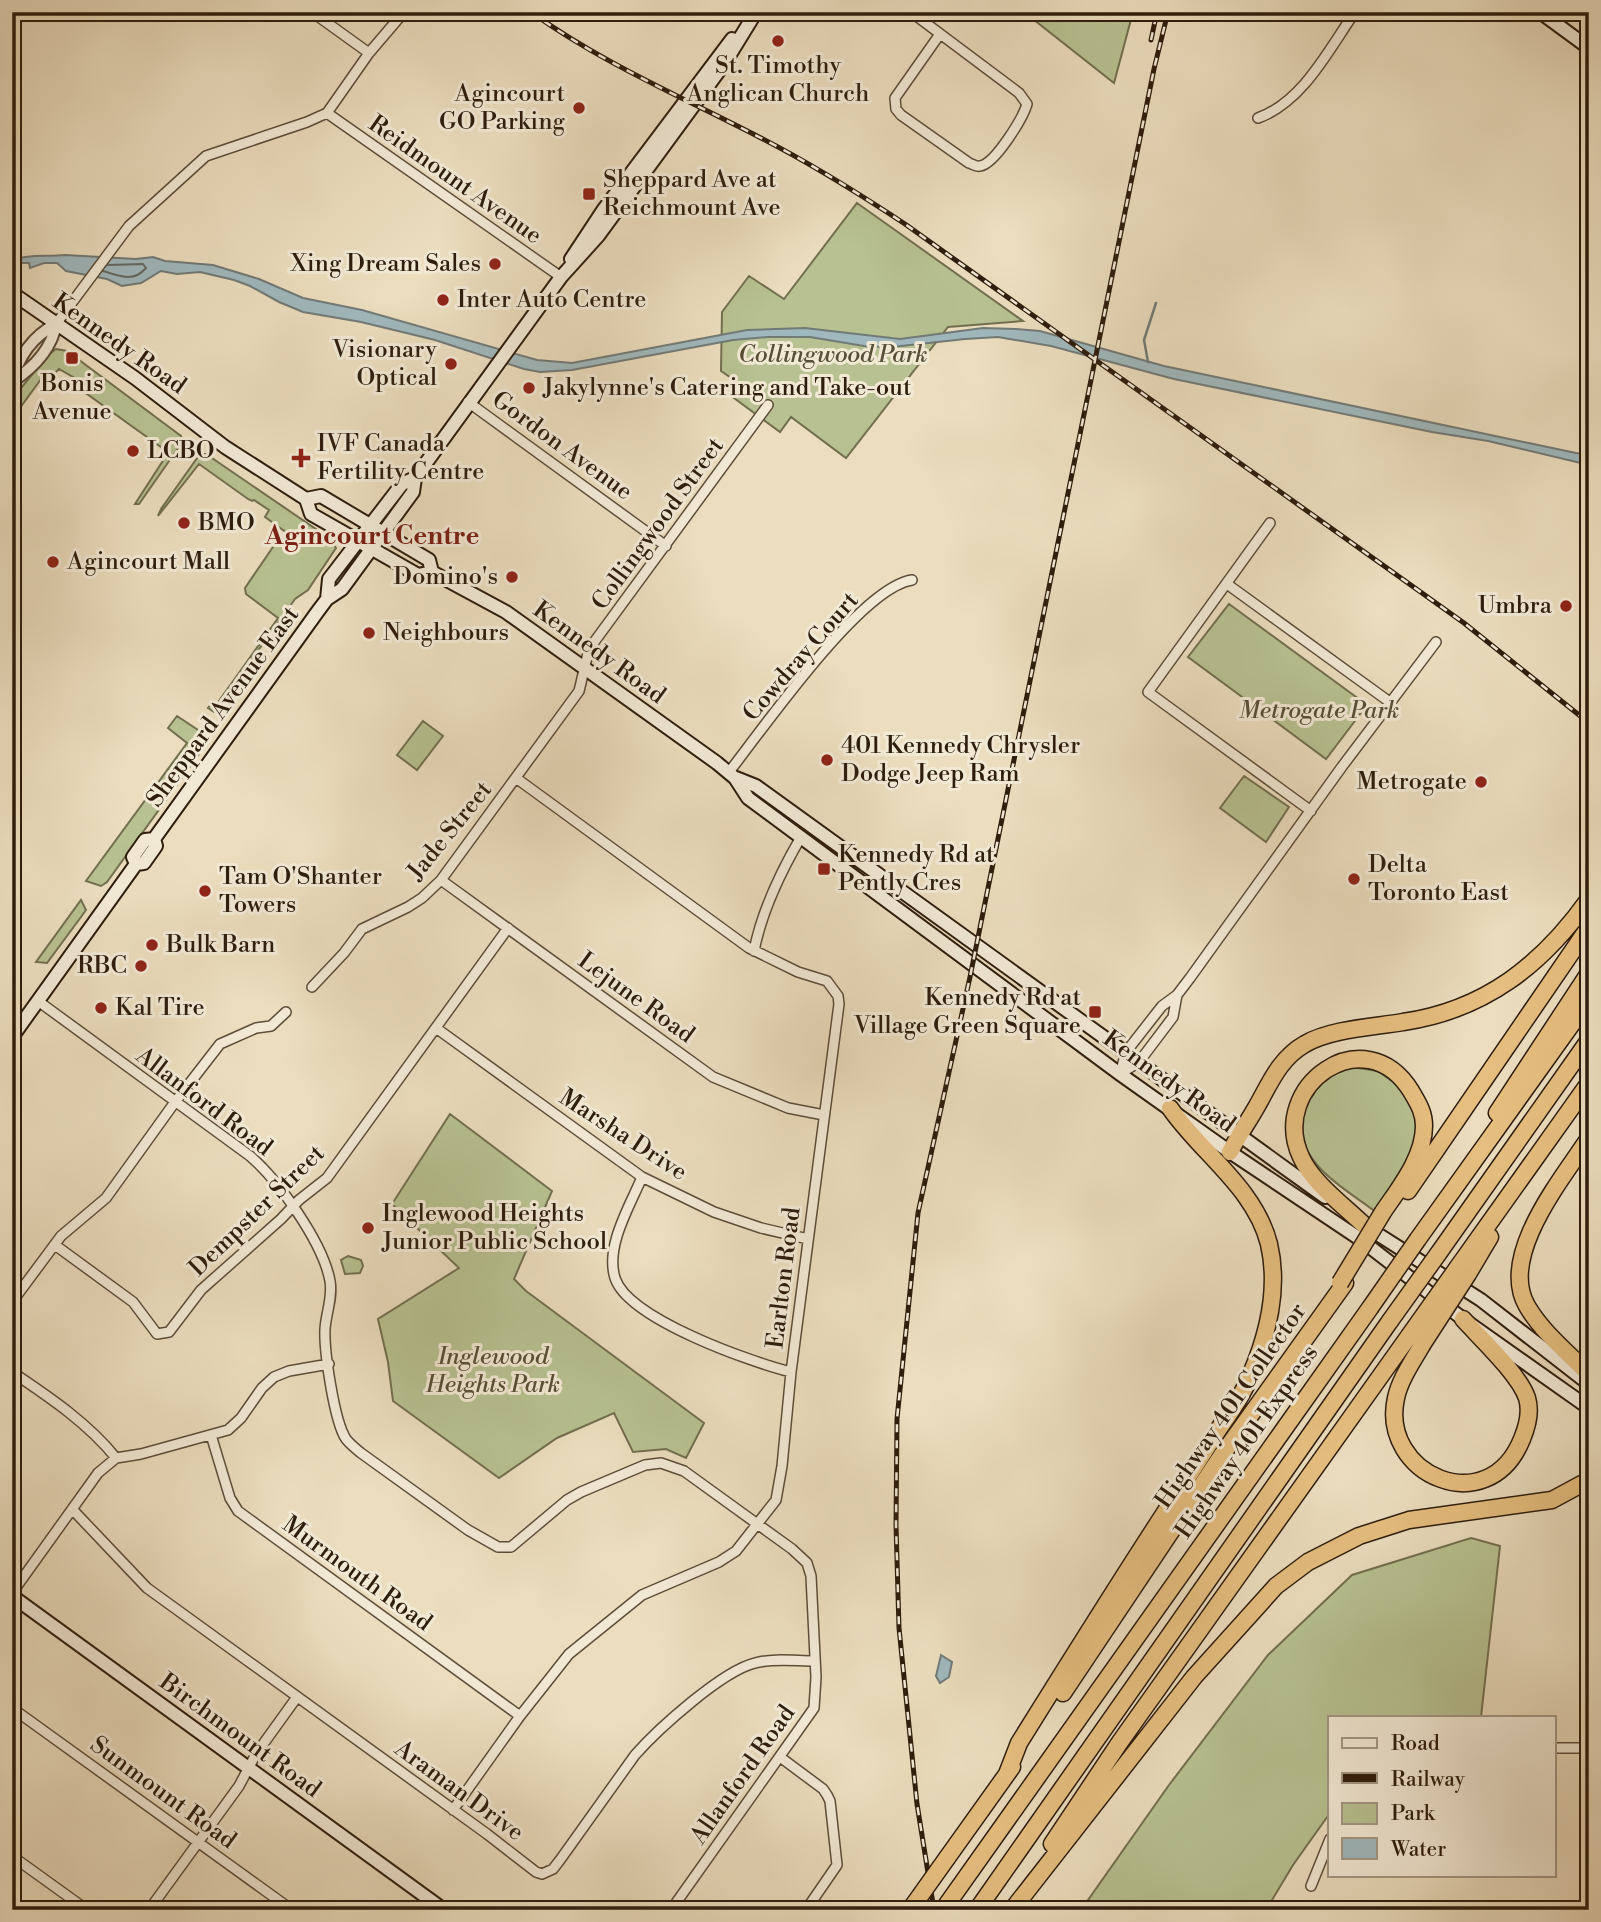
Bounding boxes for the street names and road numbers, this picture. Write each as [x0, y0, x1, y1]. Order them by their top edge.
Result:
street label: Reidmount Avenue [362, 109, 548, 251]
street label: Kennedy Road [46, 287, 192, 401]
street label: Gordon Avenue [486, 385, 638, 507]
street label: Collingwood Street [585, 432, 731, 616]
street label: Cowdray Court [737, 586, 866, 728]
street label: Kennedy Road [527, 595, 671, 711]
street label: Sheppard Avenue East [140, 600, 306, 813]
street label: Jade Street [401, 775, 499, 887]
street label: Lejune Road [572, 946, 700, 1051]
street label: Kennedy Road [1097, 1024, 1241, 1140]
street label: Allanford Road [129, 1040, 278, 1163]
street label: Marsha Drive [553, 1082, 693, 1188]
street label: Dempster Street [183, 1138, 332, 1283]
street label: Earlton Road [760, 1205, 808, 1351]
street label: Highway 401 Collector [1149, 1297, 1313, 1515]
street label: Highway 401 Express [1169, 1339, 1325, 1545]
street label: Murmouth Road [276, 1510, 438, 1639]
street label: Birchmount Road [152, 1667, 327, 1805]
street label: Allanford Road [683, 1699, 802, 1851]
street label: Sunmount Road [84, 1730, 242, 1856]
street label: Araman Drive [388, 1733, 529, 1848]

